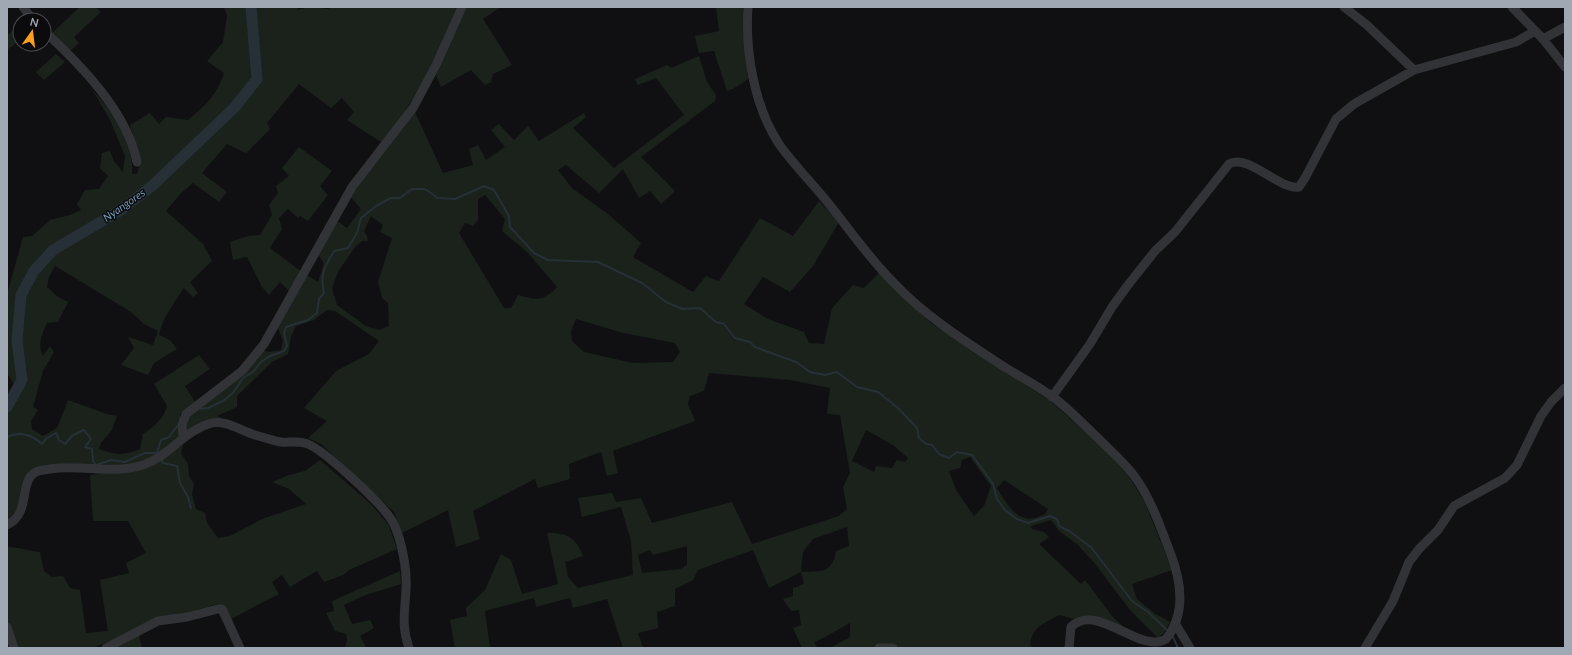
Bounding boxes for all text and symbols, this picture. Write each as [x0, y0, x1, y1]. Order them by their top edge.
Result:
north arrow [12, 12, 52, 52]
text: N [29, 14, 40, 29]
water label: Nyangores [100, 185, 148, 224]

